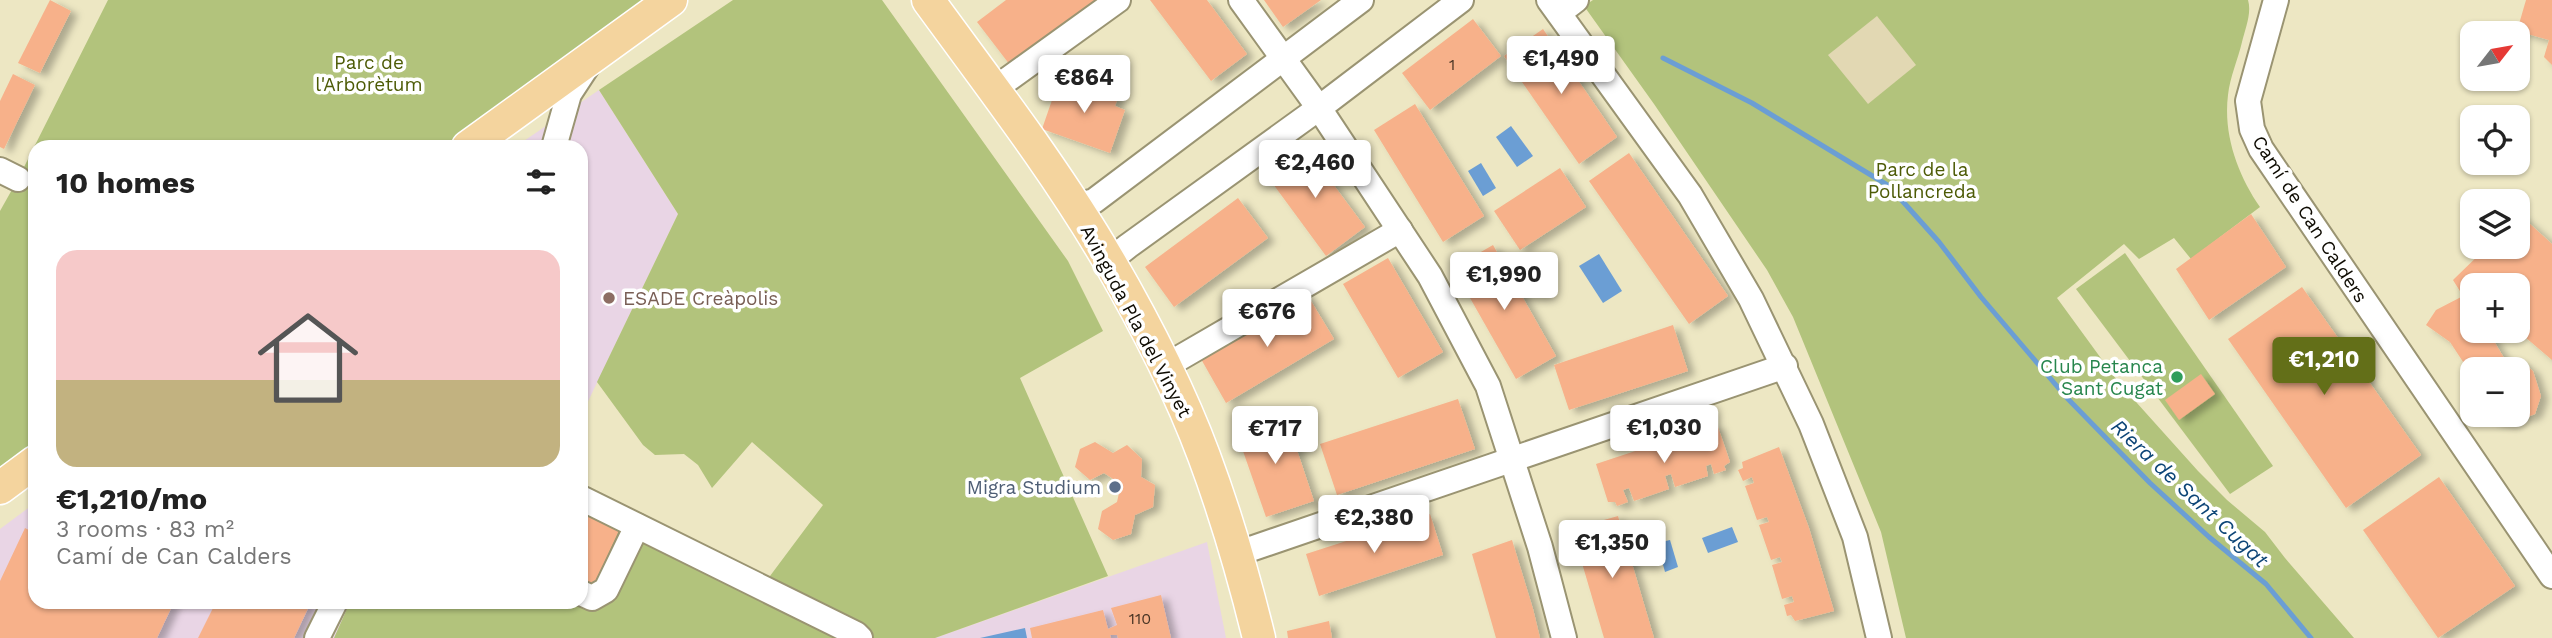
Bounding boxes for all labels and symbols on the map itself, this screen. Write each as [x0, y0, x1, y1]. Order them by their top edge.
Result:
north arrow [2460, 21, 2530, 91]
pin: €1,490 [1504, 36, 1618, 96]
park label: Parc de l'Arborètum [315, 51, 423, 96]
pin: €864 [1043, 55, 1125, 115]
house number: 1 [1449, 55, 1455, 74]
street label: Camí de Can Calders [2247, 131, 2373, 307]
pin: €2,460 [1258, 140, 1372, 200]
park label: Parc de la Pollancreda [1868, 158, 1977, 203]
street label: Avinguda Pla del Vinyet [1075, 221, 1197, 421]
pin: €1,990 [1447, 252, 1561, 312]
place label: ESADE Creàpolis [623, 287, 778, 310]
marker: ESADE Creàpolis [601, 290, 617, 306]
pin: €676 [1226, 290, 1308, 349]
pin: €1,210 [2267, 338, 2381, 397]
place label: Club Petanca Sant Cugat [2040, 355, 2163, 400]
marker: Club Petanca Sant Cugat [2169, 369, 2185, 385]
pin: €717 [1234, 406, 1316, 466]
pin: €1,030 [1607, 406, 1721, 465]
water label: Riera de Sant Cugat [2106, 414, 2274, 573]
place label: Migra Studium [967, 476, 1101, 499]
marker: Migra Studium [1107, 479, 1123, 495]
pin: €2,380 [1317, 496, 1431, 555]
pin: €1,350 [1555, 520, 1669, 580]
house number: 110 [1129, 609, 1151, 628]

